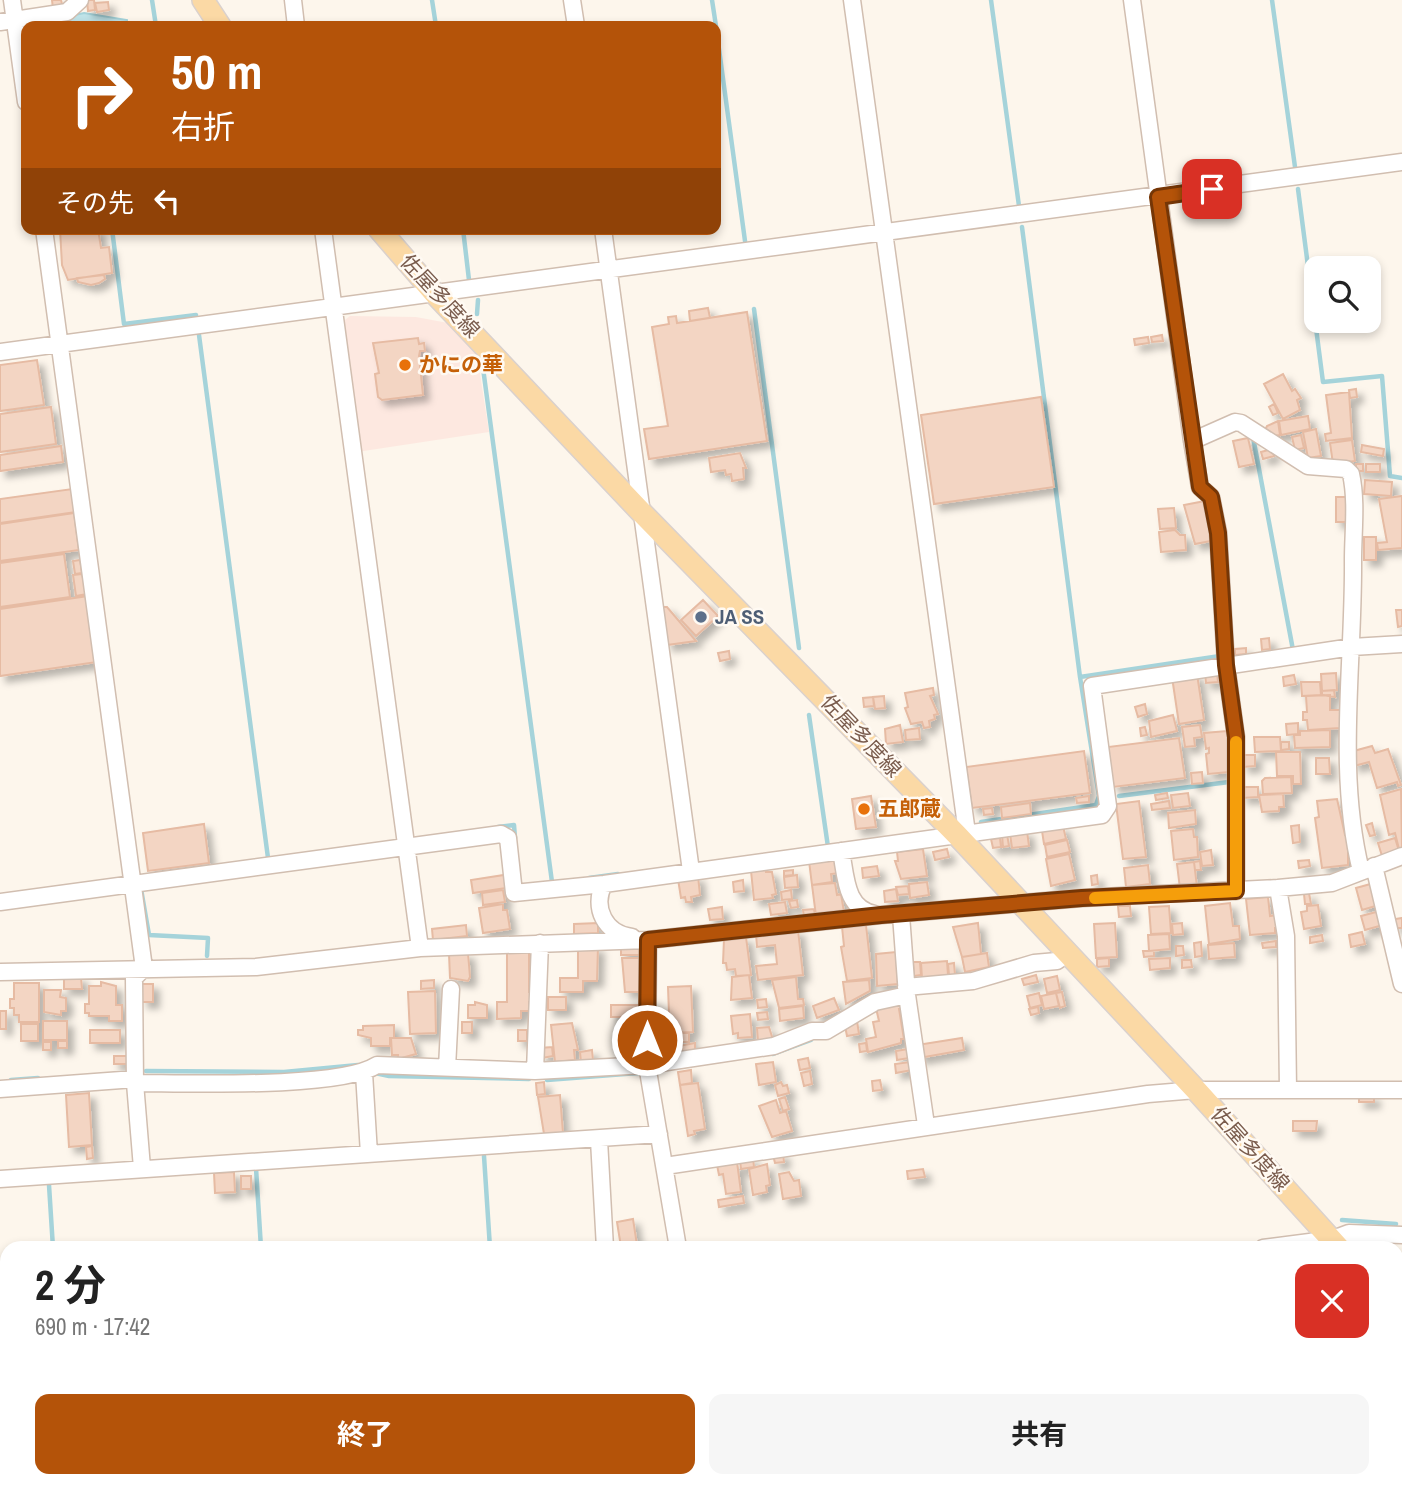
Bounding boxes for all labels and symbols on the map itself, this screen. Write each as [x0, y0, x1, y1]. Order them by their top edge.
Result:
pin [1182, 159, 1242, 219]
street label: 佐屋多度線 [394, 247, 487, 344]
place label: かにの華 [419, 350, 503, 379]
marker: かにの華 [397, 357, 413, 373]
place label: JA SS [715, 602, 764, 631]
marker: JA SS [693, 609, 709, 625]
street label: 佐屋多度線 [814, 688, 908, 783]
place label: 五郎蔵 [878, 794, 941, 823]
marker: 五郎蔵 [856, 801, 872, 817]
position arrow [610, 1003, 684, 1077]
street label: 佐屋多度線 [1204, 1100, 1296, 1197]

